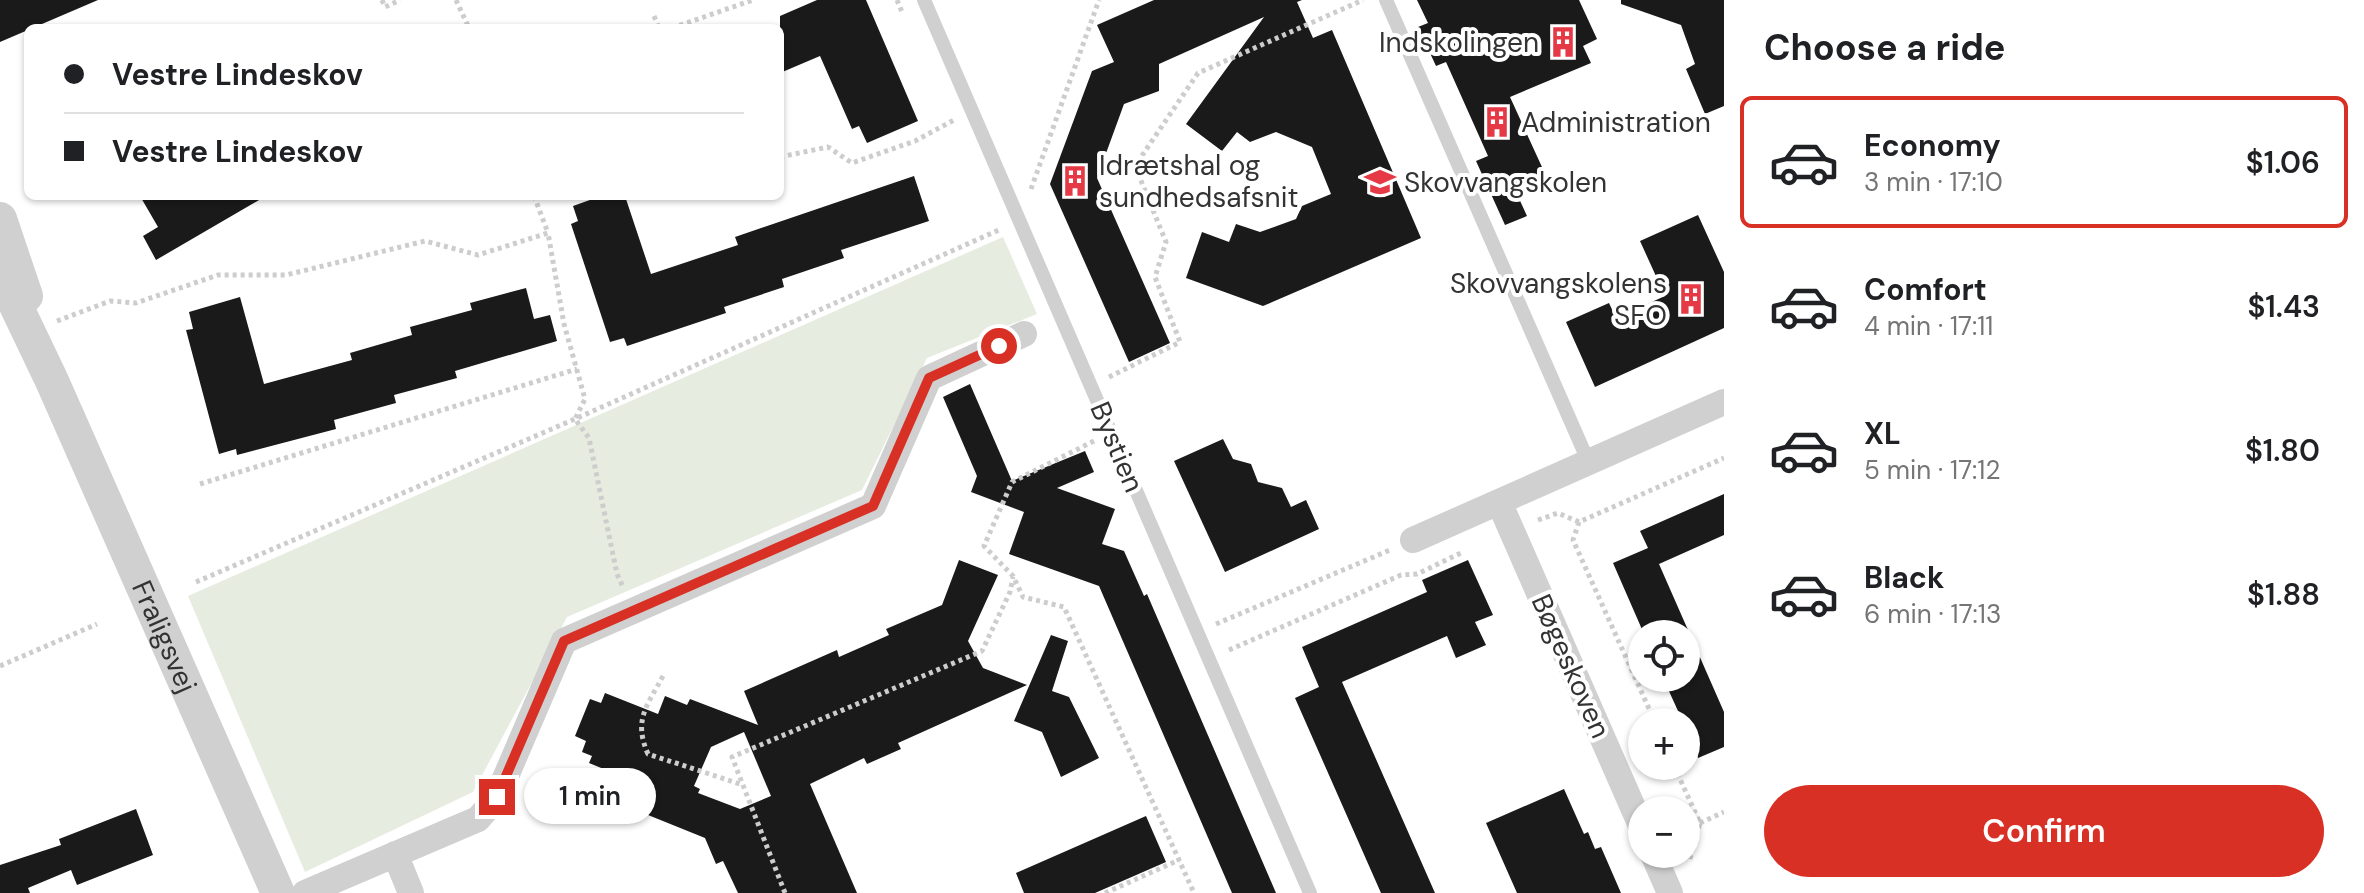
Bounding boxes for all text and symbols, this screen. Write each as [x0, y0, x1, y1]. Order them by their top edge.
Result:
place label: Indskolingen [1379, 24, 1539, 61]
text: Choose a ride [1764, 24, 2005, 71]
building icon: Indskolingen [1546, 25, 1580, 59]
text: Vestre Lindeskov [112, 55, 363, 94]
place label: Administration [1521, 104, 1711, 141]
building icon: Administration [1480, 105, 1514, 139]
icon: car [1768, 126, 1840, 198]
text: Economy [1864, 126, 2001, 165]
text: Vestre Lindeskov [112, 132, 363, 171]
text: $1.06 [2246, 143, 2320, 182]
place label: Idrætshal og sundhedsafsnit [1099, 147, 1298, 216]
building icon: Idrætshal og sundhedsafsnit [1058, 164, 1092, 198]
place label: Skovvangskolen [1404, 164, 1607, 201]
school or university icon: Skovvangskolen [1363, 165, 1397, 199]
text: 3 min · 17:10 [1864, 165, 2003, 199]
place label: Skovvangskolens SFO [1450, 265, 1667, 334]
icon: car [1768, 270, 1840, 342]
text: Comfort [1864, 270, 1987, 309]
building icon: Skovvangskolens SFO [1674, 282, 1708, 316]
text: $1.43 [2247, 287, 2320, 326]
text: 4 min · 17:11 [1864, 309, 1993, 343]
route start [981, 328, 1017, 364]
street label: Bystien [1081, 396, 1153, 498]
icon: car [1768, 414, 1840, 486]
text: XL [1864, 414, 1901, 453]
text: $1.80 [2245, 431, 2320, 470]
text: 5 min · 17:12 [1864, 453, 2000, 487]
icon: car [1768, 558, 1840, 630]
text: Black [1864, 558, 1944, 597]
street label: Fraligsvej [124, 574, 206, 698]
text: $1.88 [2247, 575, 2320, 614]
street label: Bøgeskoven [1523, 588, 1619, 744]
text: 6 min · 17:13 [1864, 597, 2001, 631]
map controls [1628, 620, 1700, 868]
button: locate [1628, 620, 1700, 692]
button: + [1628, 708, 1700, 780]
callout: 1 min [525, 769, 657, 825]
route end [479, 779, 515, 815]
text: 1 min [559, 779, 621, 813]
button: Confirm [1764, 785, 2324, 877]
button: − [1628, 796, 1700, 868]

